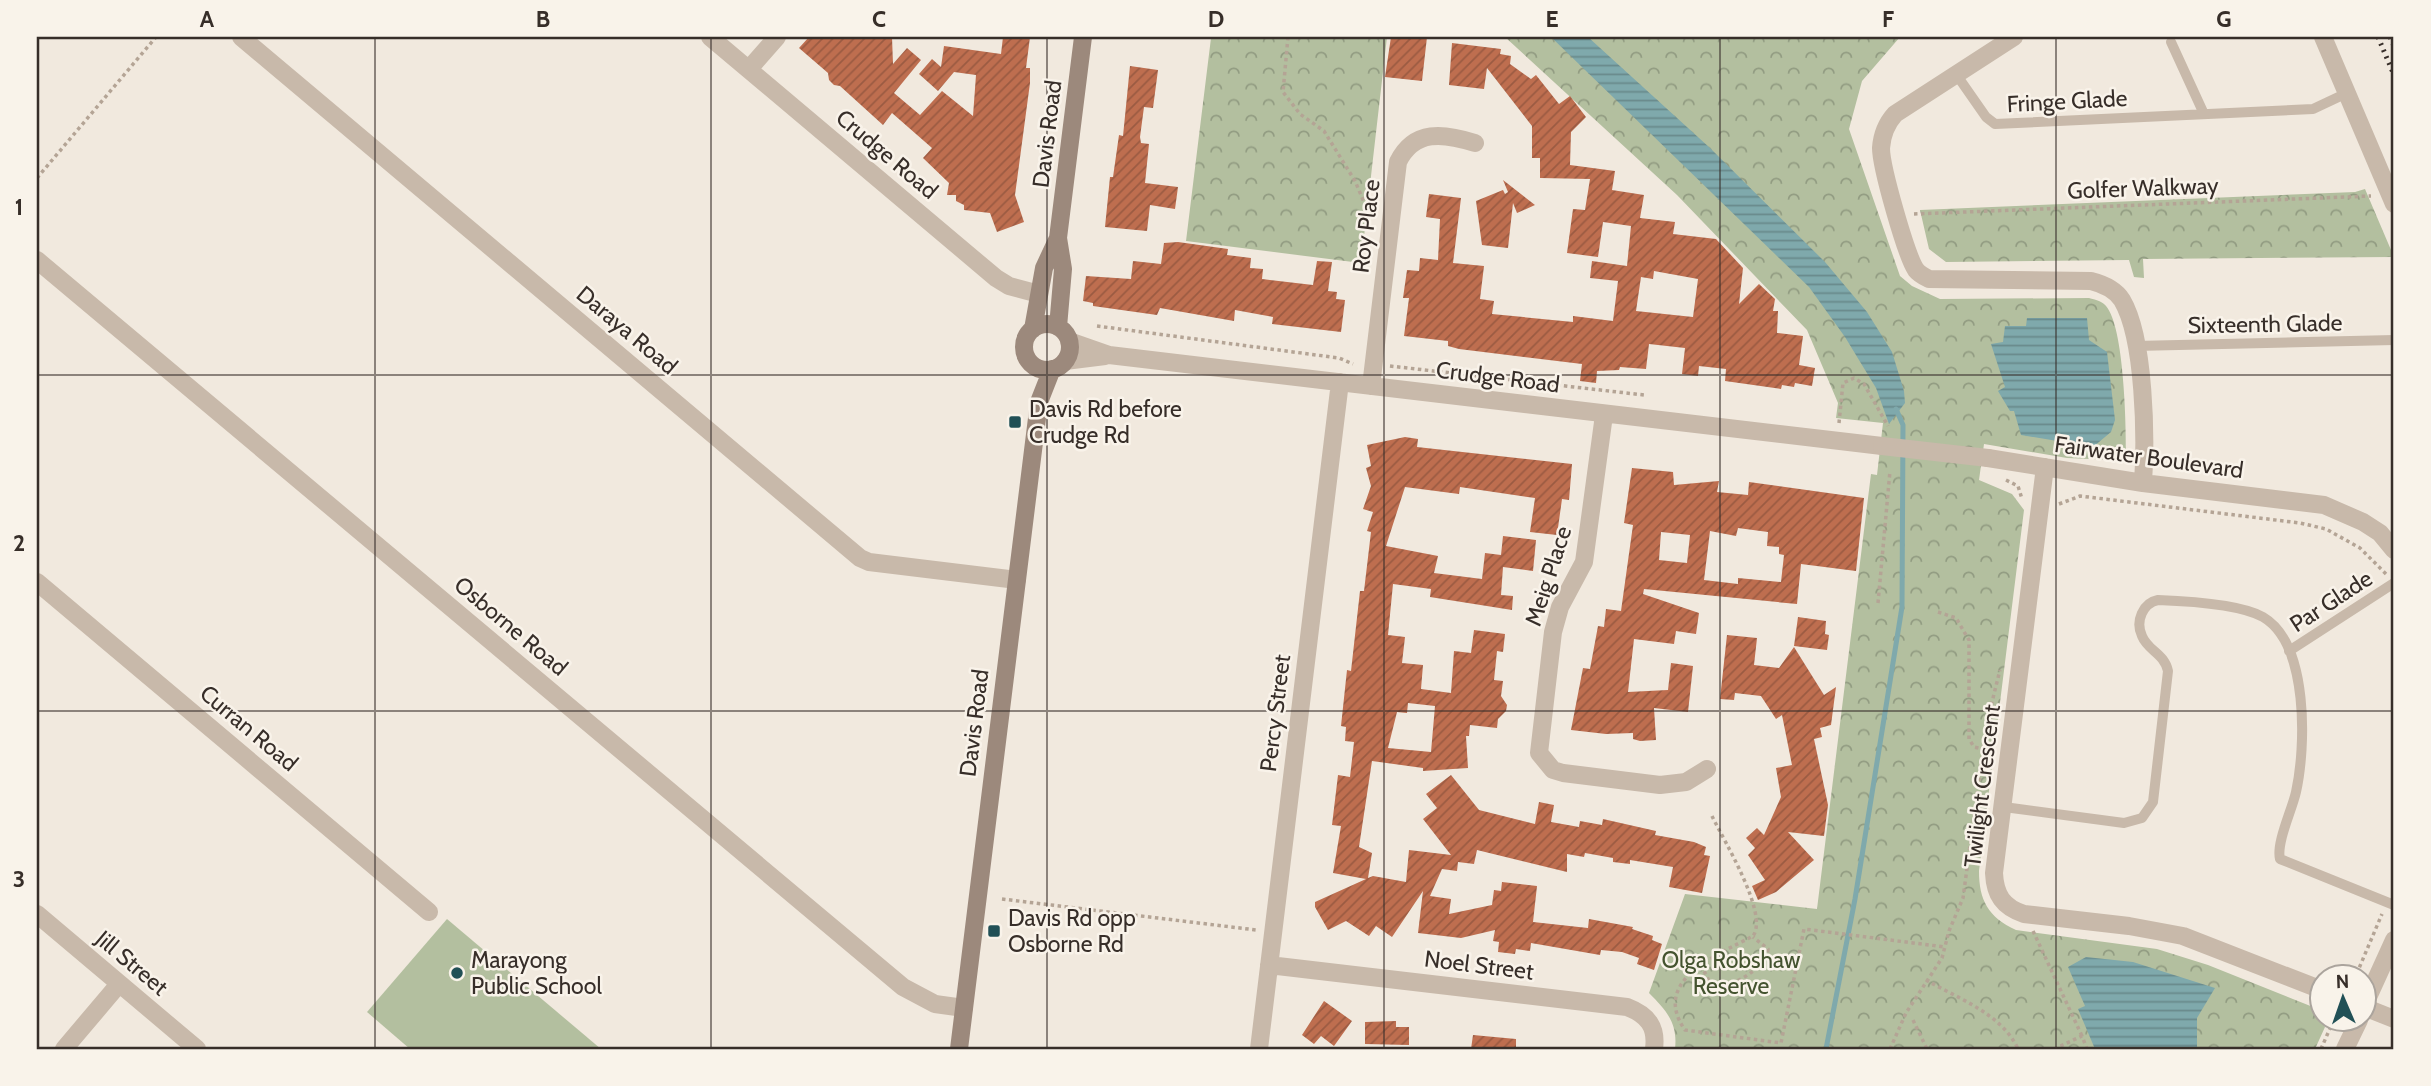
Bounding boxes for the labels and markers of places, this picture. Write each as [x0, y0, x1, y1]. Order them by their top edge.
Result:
place label: Davis Rd before Crudge Rd [1029, 395, 1182, 449]
marker: Davis Rd before Crudge Rd [1007, 414, 1023, 430]
place label: Davis Rd opp Osborne Rd [1008, 904, 1136, 958]
marker: Davis Rd opp Osborne Rd [986, 923, 1002, 939]
place label: Marayong Public School [471, 946, 602, 1000]
marker: Marayong Public School [449, 965, 465, 981]

